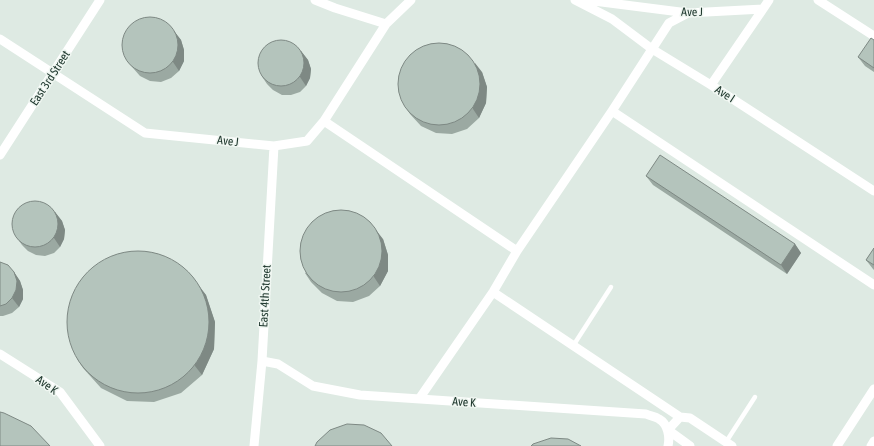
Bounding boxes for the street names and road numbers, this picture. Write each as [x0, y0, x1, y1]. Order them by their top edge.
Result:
street label: Ave J [681, 5, 703, 19]
street label: East 3rd Street [27, 47, 73, 108]
street label: Ave I [712, 82, 738, 106]
street label: Ave J [217, 133, 239, 149]
street label: East 4th Street [256, 264, 274, 328]
street label: Ave K [33, 372, 61, 398]
street label: Ave K [452, 394, 476, 410]

